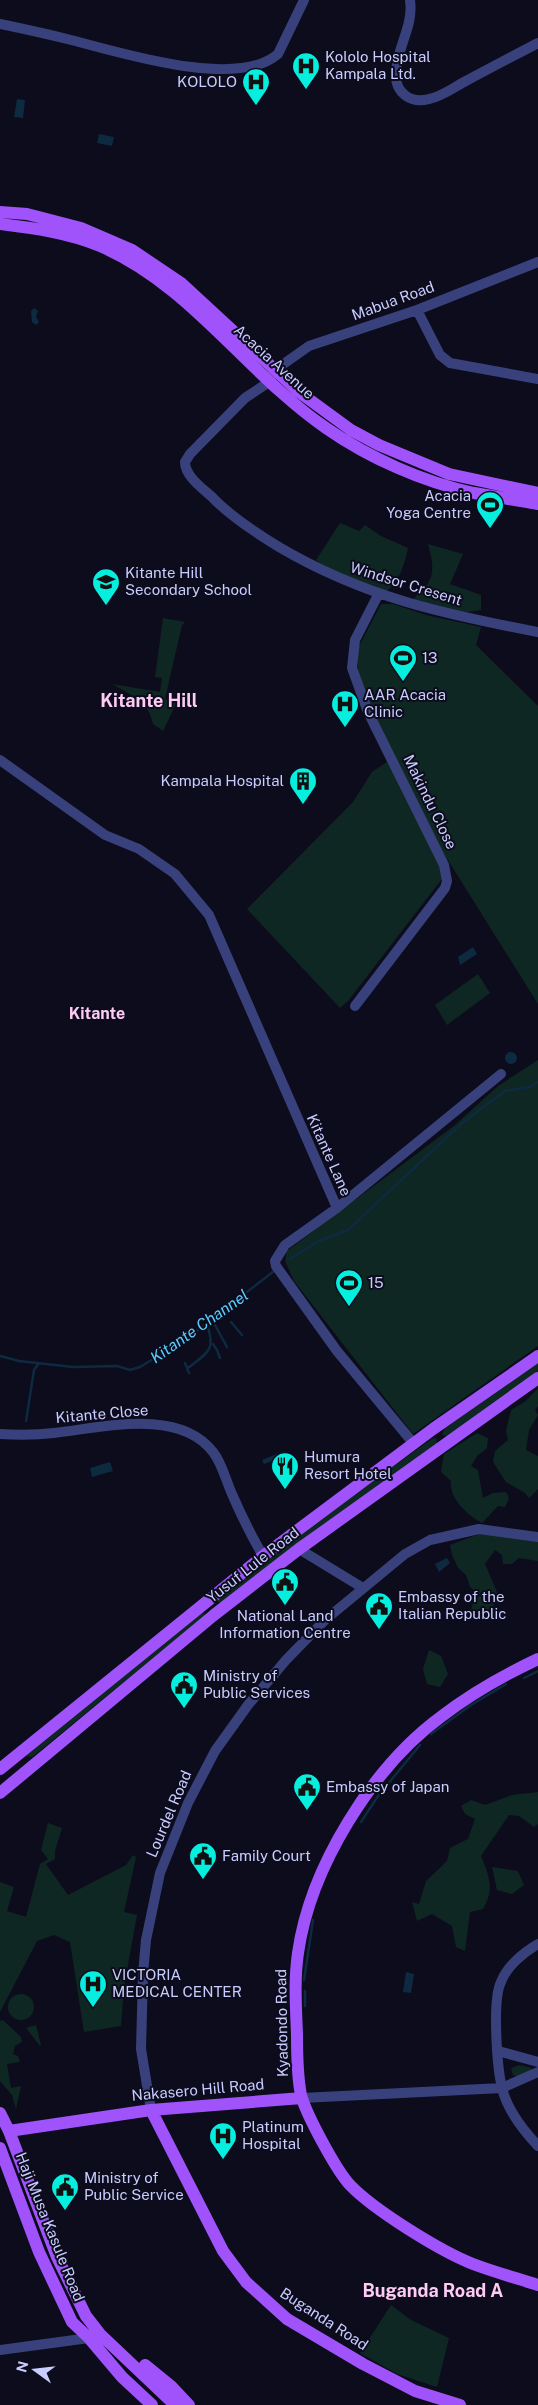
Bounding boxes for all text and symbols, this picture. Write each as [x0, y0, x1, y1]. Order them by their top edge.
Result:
place label: Kololo Hospital Kampala Ltd. [325, 48, 431, 82]
hospital icon: Kololo Hospital Kampala Ltd. [291, 51, 321, 90]
hospital icon: KOLOLO [241, 67, 271, 106]
place label: KOLOLO [177, 73, 237, 90]
street label: Mabua Road [349, 278, 436, 323]
street label: Acacia Avenue [231, 321, 318, 402]
place label: Acacia Yoga Centre [386, 487, 471, 521]
sports icon: Acacia Yoga Centre [475, 490, 505, 529]
street label: Windsor Cresent [348, 558, 464, 609]
place label: Kitante Hill Secondary School [125, 564, 252, 598]
school or university icon: Kitante Hill Secondary School [91, 567, 121, 606]
sports icon: 13 [388, 643, 418, 682]
place label: 13 [422, 649, 438, 666]
place label: AAR Acacia Clinic [364, 686, 446, 720]
hospital icon: AAR Acacia Clinic [330, 689, 360, 728]
district label: Kitante Hill [100, 690, 198, 711]
street label: Makindu Close [400, 752, 461, 852]
building icon: Kampala Hospital [288, 766, 318, 805]
place label: Kampala Hospital [160, 772, 284, 789]
district label: Kitante [69, 1004, 125, 1023]
street label: Kitante Lane [304, 1111, 355, 1198]
sports icon: 15 [334, 1268, 364, 1307]
place label: 15 [368, 1274, 384, 1291]
water label: Kitante Channel [147, 1286, 252, 1367]
street label: Kitante Close [55, 1401, 149, 1426]
place label: Humura Resort Hotel [304, 1448, 392, 1482]
restaurant icon: Humura Resort Hotel [270, 1451, 300, 1490]
street label: Yusuf Lule Road [203, 1523, 302, 1606]
public building icon: National Land Information Centre [270, 1567, 300, 1606]
place label: Embassy of the Italian Republic [398, 1588, 506, 1622]
public building icon: Embassy of the Italian Republic [364, 1591, 394, 1630]
place label: National Land Information Centre [219, 1607, 351, 1641]
place label: Ministry of Public Services [203, 1667, 310, 1701]
public building icon: Ministry of Public Services [169, 1670, 199, 1709]
street label: Lourdel Road [143, 1768, 194, 1860]
public building icon: Embassy of Japan [292, 1772, 322, 1811]
place label: Embassy of Japan [326, 1778, 449, 1795]
public building icon: Family Court [188, 1841, 218, 1880]
place label: Family Court [222, 1847, 311, 1864]
place label: VICTORIA MEDICAL CENTER [112, 1966, 242, 2000]
hospital icon: VICTORIA MEDICAL CENTER [78, 1969, 108, 2008]
street label: Kyadondo Road [272, 1969, 291, 2077]
street label: Nakasero Hill Road [131, 2075, 265, 2104]
place label: Platinum Hospital [242, 2118, 304, 2152]
hospital icon: Platinum Hospital [208, 2121, 238, 2160]
street label: Haji Musa Kasule Road [13, 2150, 88, 2304]
place label: Ministry of Public Service [84, 2169, 184, 2203]
public building icon: Ministry of Public Service [50, 2172, 80, 2211]
district label: Buganda Road A [363, 2280, 503, 2301]
street label: Buganda Road [277, 2284, 371, 2353]
north arrow [10, 2345, 60, 2395]
text: N [13, 2359, 32, 2374]

